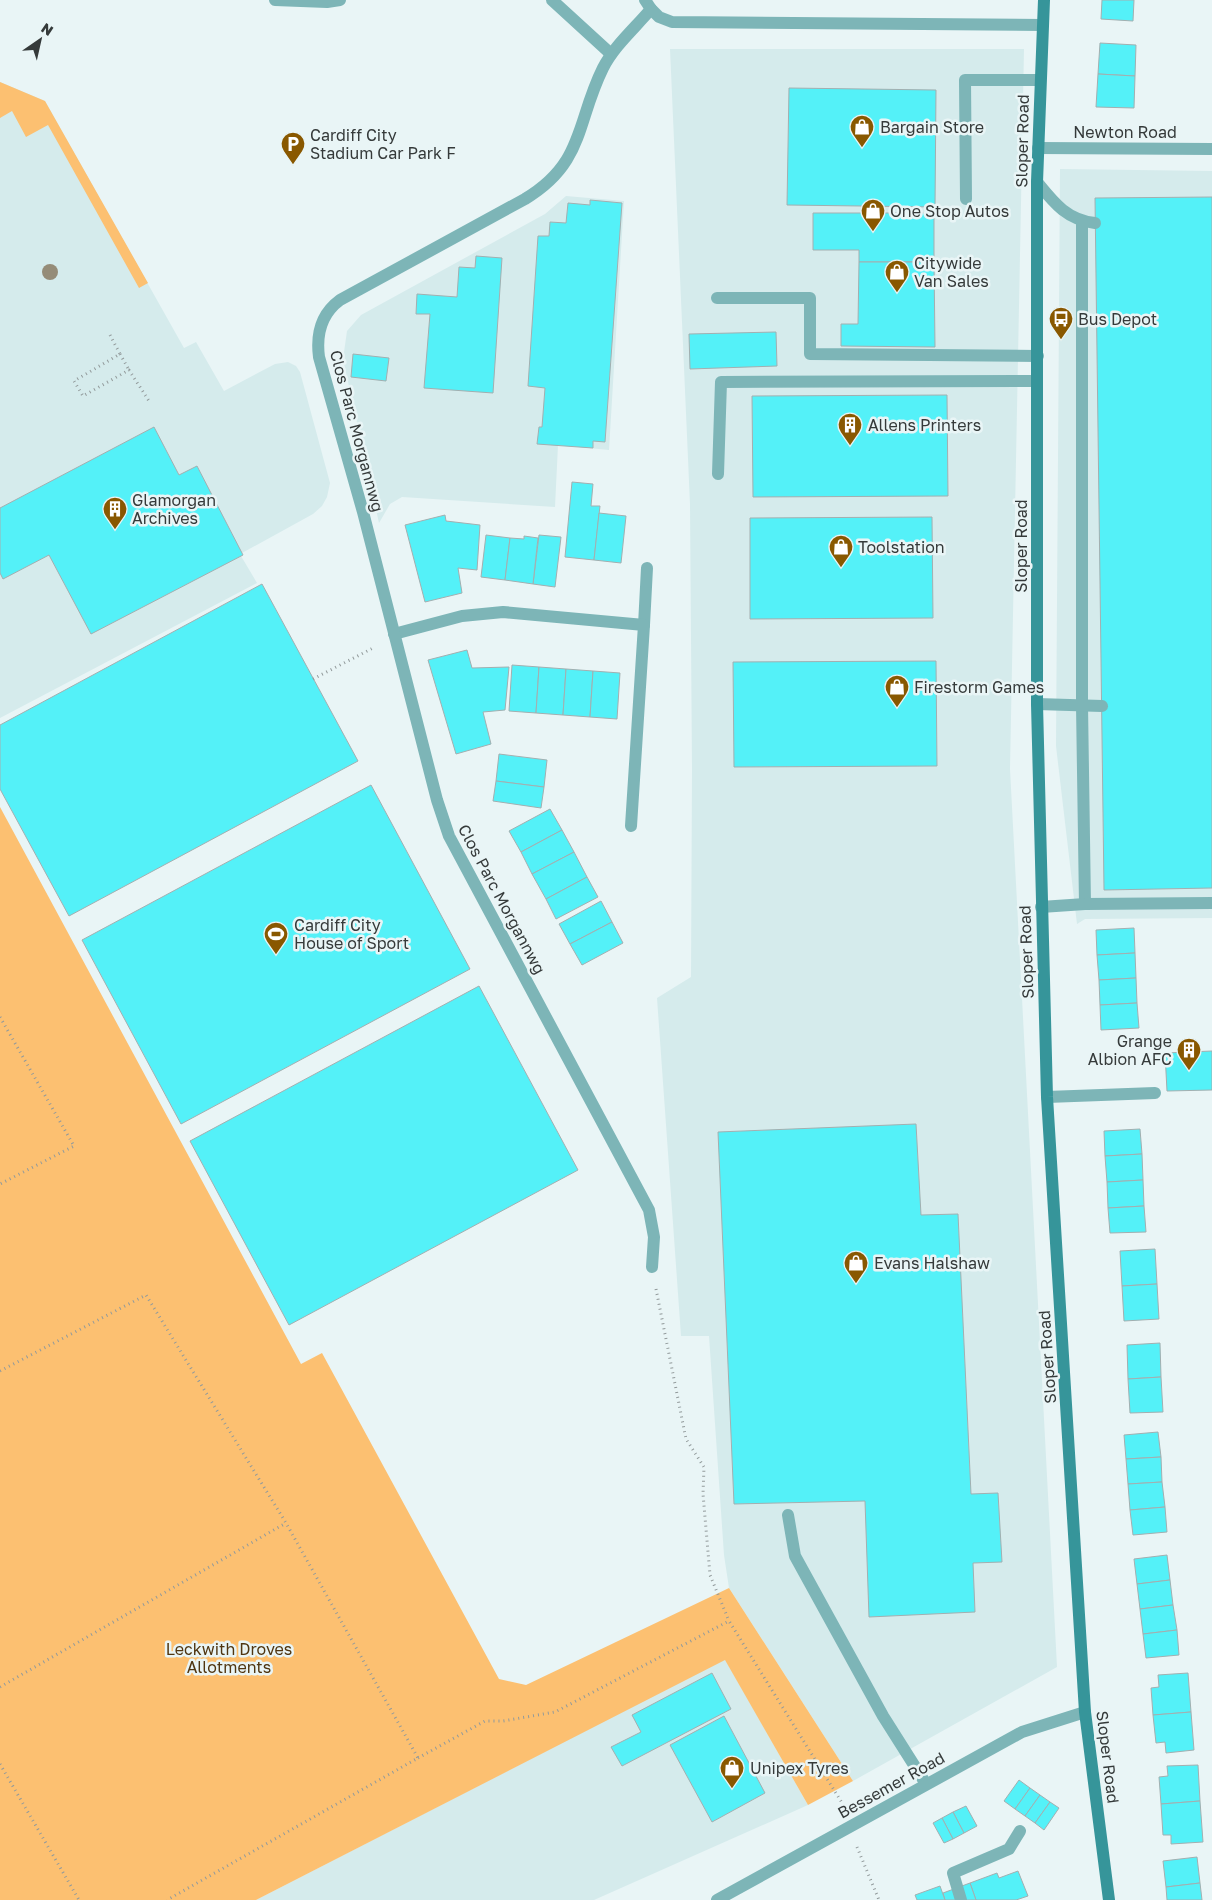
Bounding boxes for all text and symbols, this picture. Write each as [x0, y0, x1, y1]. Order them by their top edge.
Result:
north arrow [15, 15, 65, 65]
text: N [38, 19, 57, 39]
street label: Sloper Road [1011, 94, 1033, 188]
shop icon: Bargain Store [849, 114, 875, 148]
place label: Bargain Store [880, 117, 984, 137]
street label: Newton Road [1073, 122, 1177, 142]
place label: Cardiff City Stadium Car Park F [310, 125, 456, 163]
parking icon: Cardiff City Stadium Car Park F [280, 131, 306, 165]
shop icon: One Stop Autos [860, 198, 886, 232]
place label: One Stop Autos [890, 201, 1009, 221]
place label: Citywide Van Sales [914, 253, 989, 291]
shop icon: Citywide Van Sales [884, 259, 910, 293]
bus stop icon: Bus Depot [1048, 306, 1074, 340]
place label: Bus Depot [1078, 309, 1157, 329]
street label: Clos Parc Morgannwg [326, 348, 388, 514]
building icon: Allens Printers [837, 412, 863, 446]
place label: Allens Printers [868, 415, 981, 435]
place label: Glamorgan Archives [132, 490, 216, 528]
building icon: Glamorgan Archives [102, 496, 128, 530]
street label: Sloper Road [1011, 499, 1031, 593]
shop icon: Toolstation [828, 534, 854, 568]
place label: Toolstation [858, 537, 945, 557]
shop icon: Firestorm Games [884, 674, 910, 708]
place label: Firestorm Games [914, 677, 1044, 697]
street label: Clos Parc Morgannwg [454, 821, 550, 977]
street label: Sloper Road [1014, 905, 1038, 999]
place label: Cardiff City House of Sport [294, 915, 409, 953]
sports icon: Cardiff City House of Sport [263, 921, 289, 955]
place label: Grange Albion AFC [1088, 1031, 1172, 1069]
building icon: Grange Albion AFC [1176, 1037, 1202, 1071]
shop icon: Evans Halshaw [843, 1250, 869, 1284]
place label: Evans Halshaw [874, 1253, 990, 1273]
street label: Sloper Road [1034, 1310, 1060, 1404]
park label: Leckwith Droves Allotments [166, 1639, 292, 1677]
street label: Sloper Road [1092, 1709, 1124, 1805]
street label: Bessemer Road [834, 1747, 948, 1823]
shop icon: Unipex Tyres [719, 1755, 745, 1789]
place label: Unipex Tyres [750, 1758, 849, 1778]

